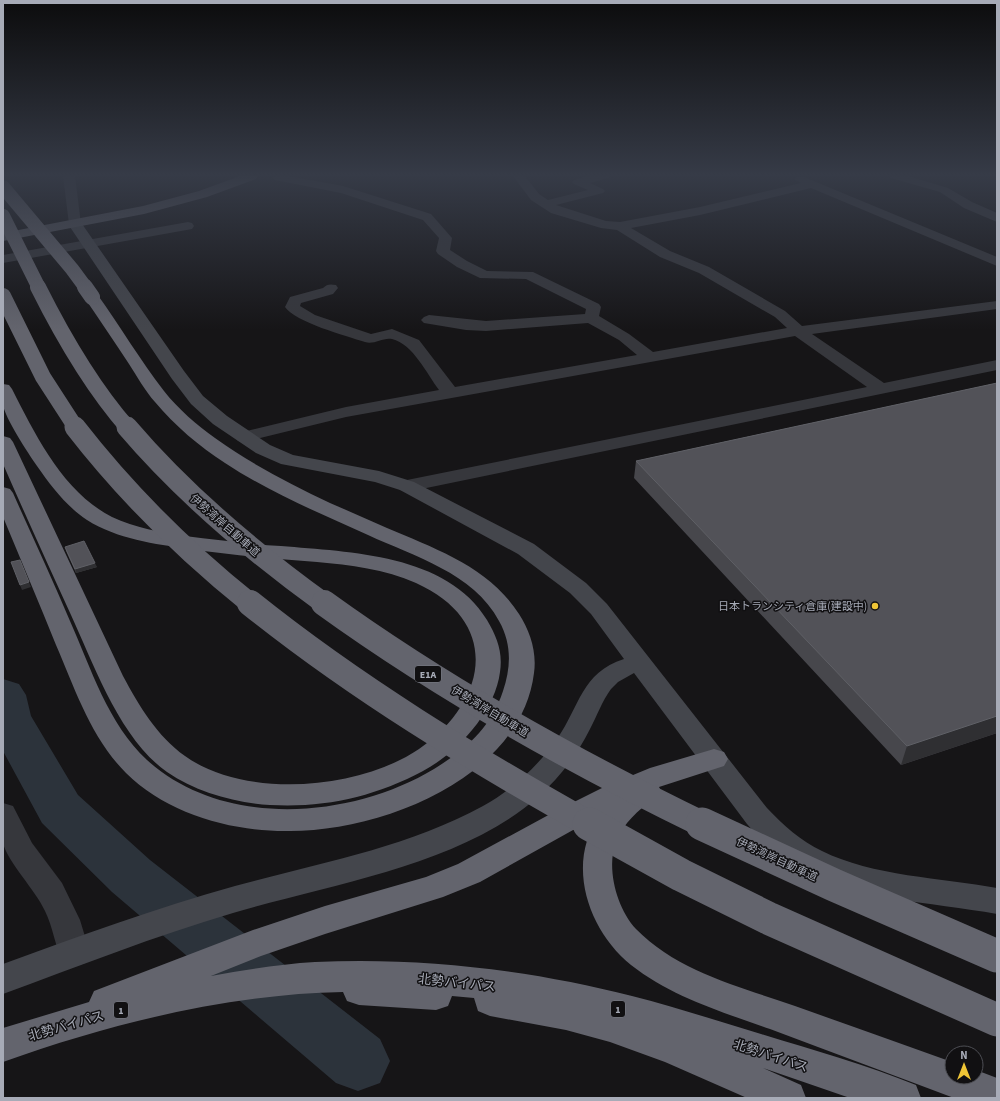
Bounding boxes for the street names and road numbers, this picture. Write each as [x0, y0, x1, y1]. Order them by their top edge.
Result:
street label: 伊勢湾岸自動車道 [187, 491, 263, 560]
road number: E1A [415, 666, 441, 682]
street label: 伊勢湾岸自動車道 [448, 682, 531, 741]
street label: 伊勢湾岸自動車道 [734, 834, 820, 885]
street label: 北勢バイパス [417, 970, 496, 996]
road number: 1 [611, 1001, 625, 1017]
road number: 1 [114, 1002, 128, 1018]
street label: 北勢バイパス [26, 1007, 106, 1045]
street label: 北勢バイパス [731, 1035, 810, 1077]

